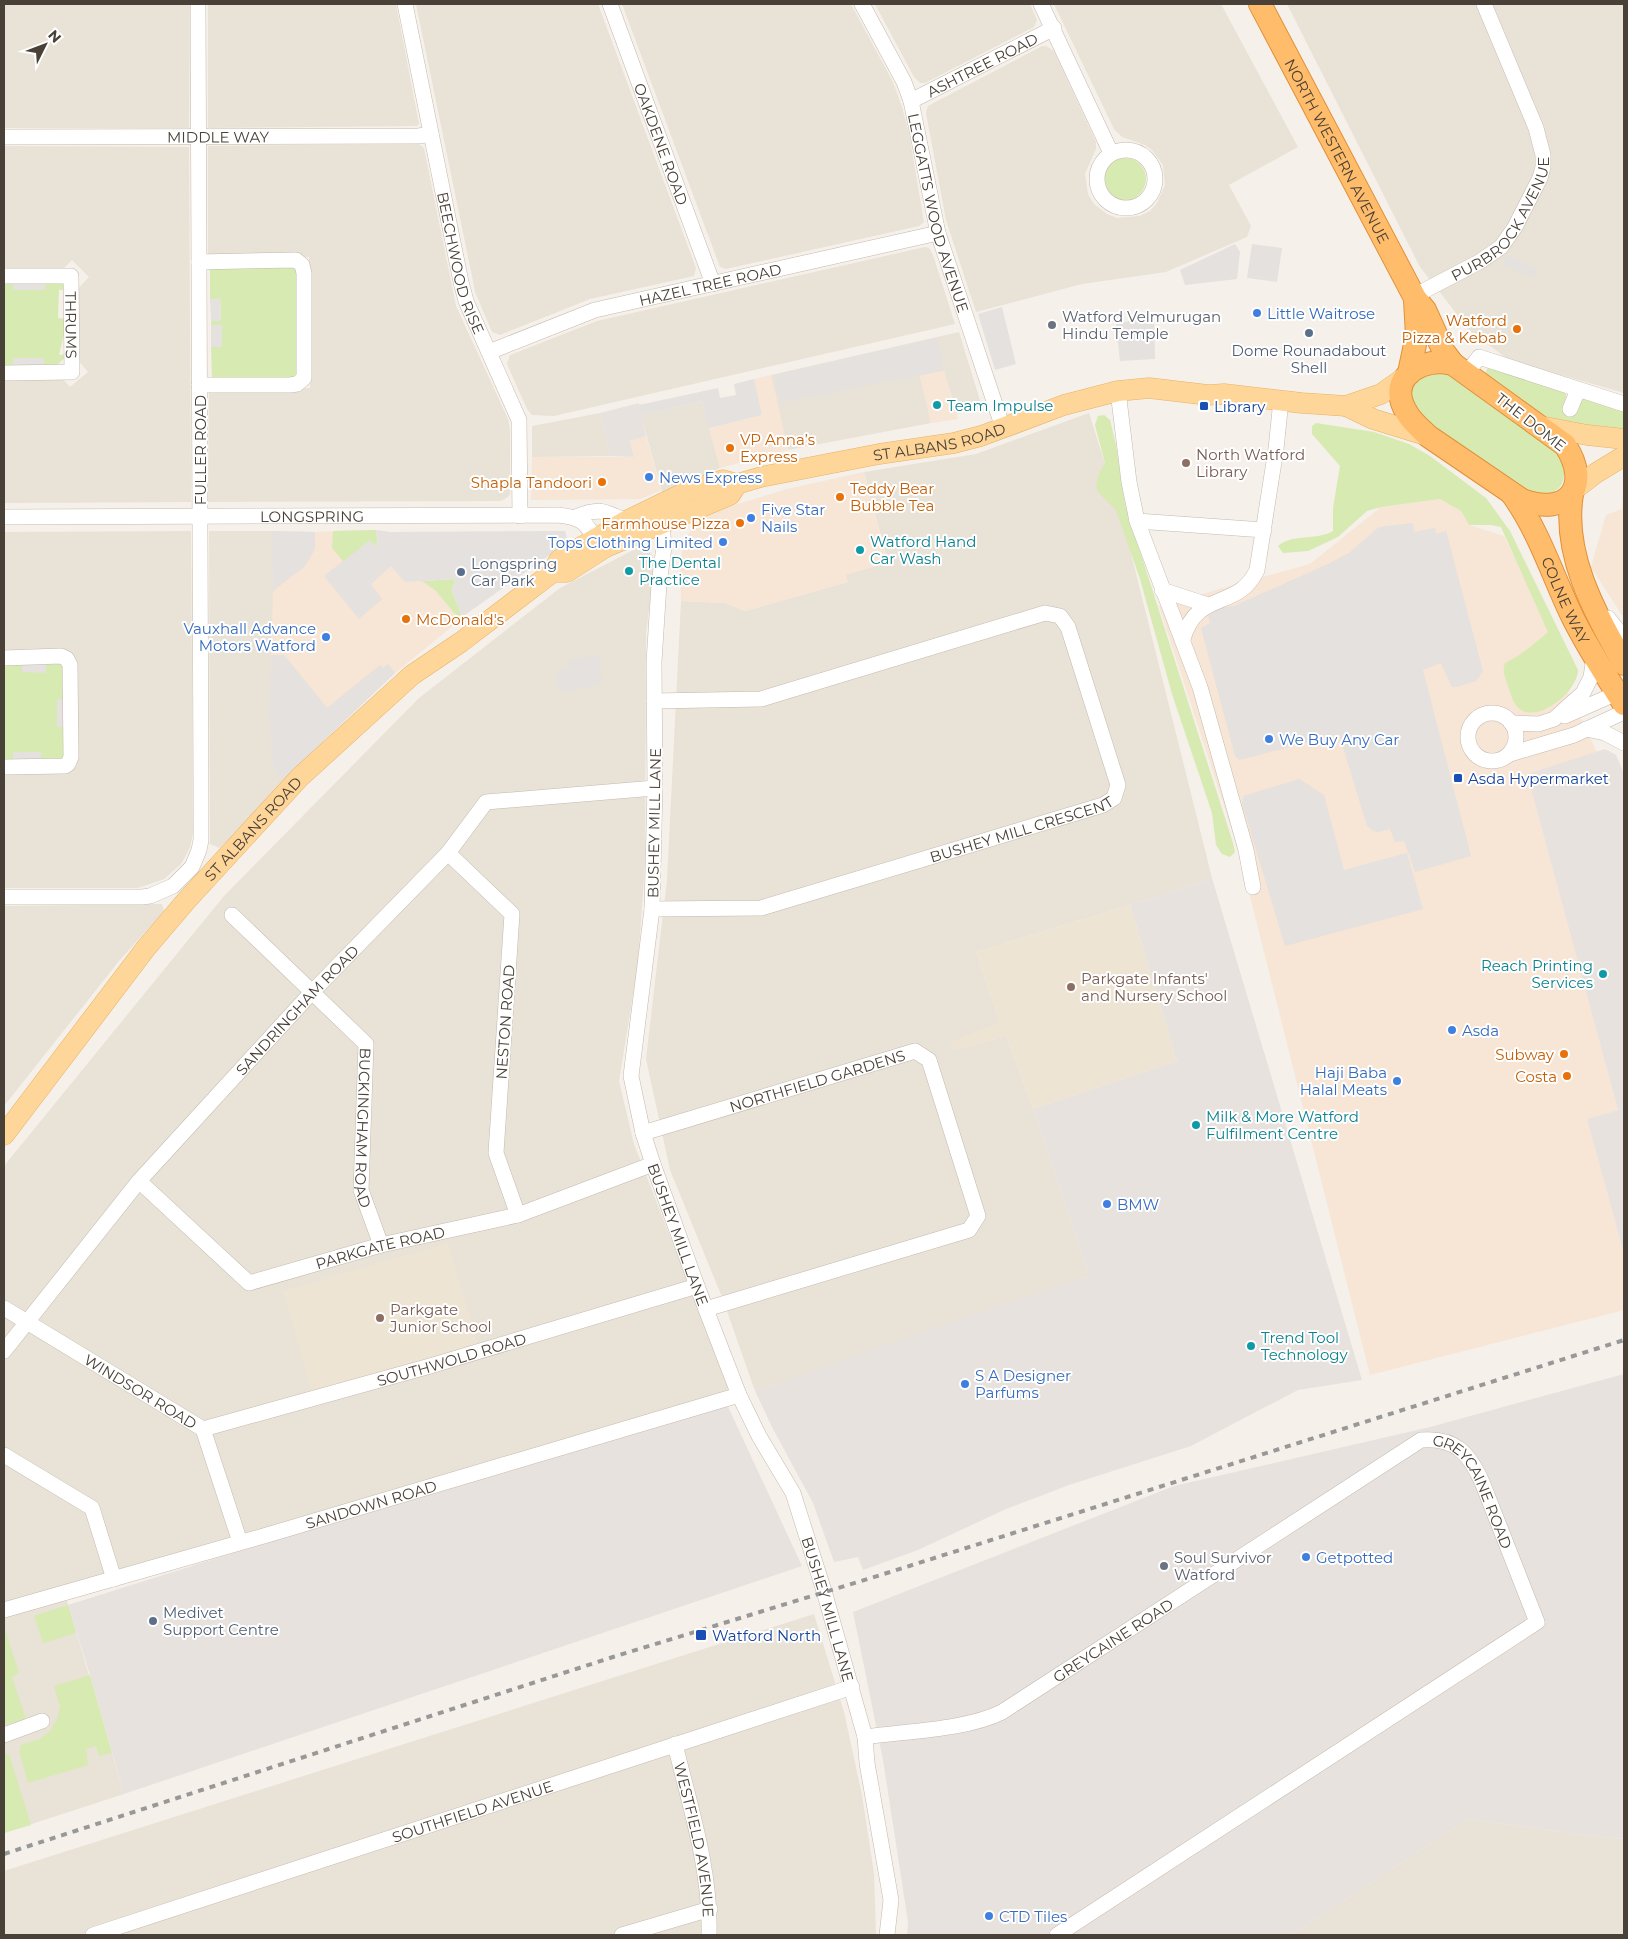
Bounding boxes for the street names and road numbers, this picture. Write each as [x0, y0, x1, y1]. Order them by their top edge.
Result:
street label: ASHTREE ROAD [924, 28, 1041, 101]
street label: NORTH WESTERN AVENUE [1281, 55, 1394, 246]
street label: OAKDENE ROAD [630, 80, 693, 208]
street label: LEGGATTS WOOD AVENUE [904, 111, 973, 315]
street label: MIDDLE WAY [167, 127, 270, 146]
street label: PURBROCK AVENUE [1448, 157, 1553, 285]
street label: BEECHWOOD RISE [434, 190, 489, 337]
street label: HAZEL TREE ROAD [637, 259, 783, 309]
street label: THRUMS [62, 291, 81, 359]
street label: THE DOME [1492, 389, 1570, 455]
street label: FULLER ROAD [191, 395, 210, 505]
street label: ST ALBANS ROAD [871, 418, 1008, 464]
street label: LONGSPRING [260, 506, 364, 526]
street label: COLNE WAY [1538, 554, 1594, 647]
street label: BUSHEY MILL LANE [643, 748, 665, 898]
street label: ST ALBANS ROAD [200, 772, 305, 885]
street label: BUSHEY MILL CRESCENT [927, 791, 1117, 866]
street label: SANDRINGHAM ROAD [231, 941, 362, 1079]
street label: NESTON ROAD [492, 964, 518, 1080]
street label: NORTHFIELD GARDENS [727, 1045, 907, 1116]
street label: BUCKINGHAM ROAD [350, 1047, 376, 1210]
street label: BUSHEY MILL LANE [644, 1160, 713, 1308]
street label: PARKGATE ROAD [313, 1222, 447, 1273]
street label: SOUTHWOLD ROAD [375, 1328, 528, 1390]
street label: WINDSOR ROAD [81, 1350, 201, 1433]
street label: GREYCAINE ROAD [1431, 1430, 1517, 1551]
street label: SANDOWN ROAD [303, 1476, 439, 1533]
street label: BUSHEY MILL LANE [798, 1534, 858, 1684]
street label: GREYCAINE ROAD [1049, 1594, 1177, 1686]
street label: WESTFIELD AVENUE [670, 1760, 719, 1918]
street label: SOUTHFIELD AVENUE [389, 1776, 555, 1846]

